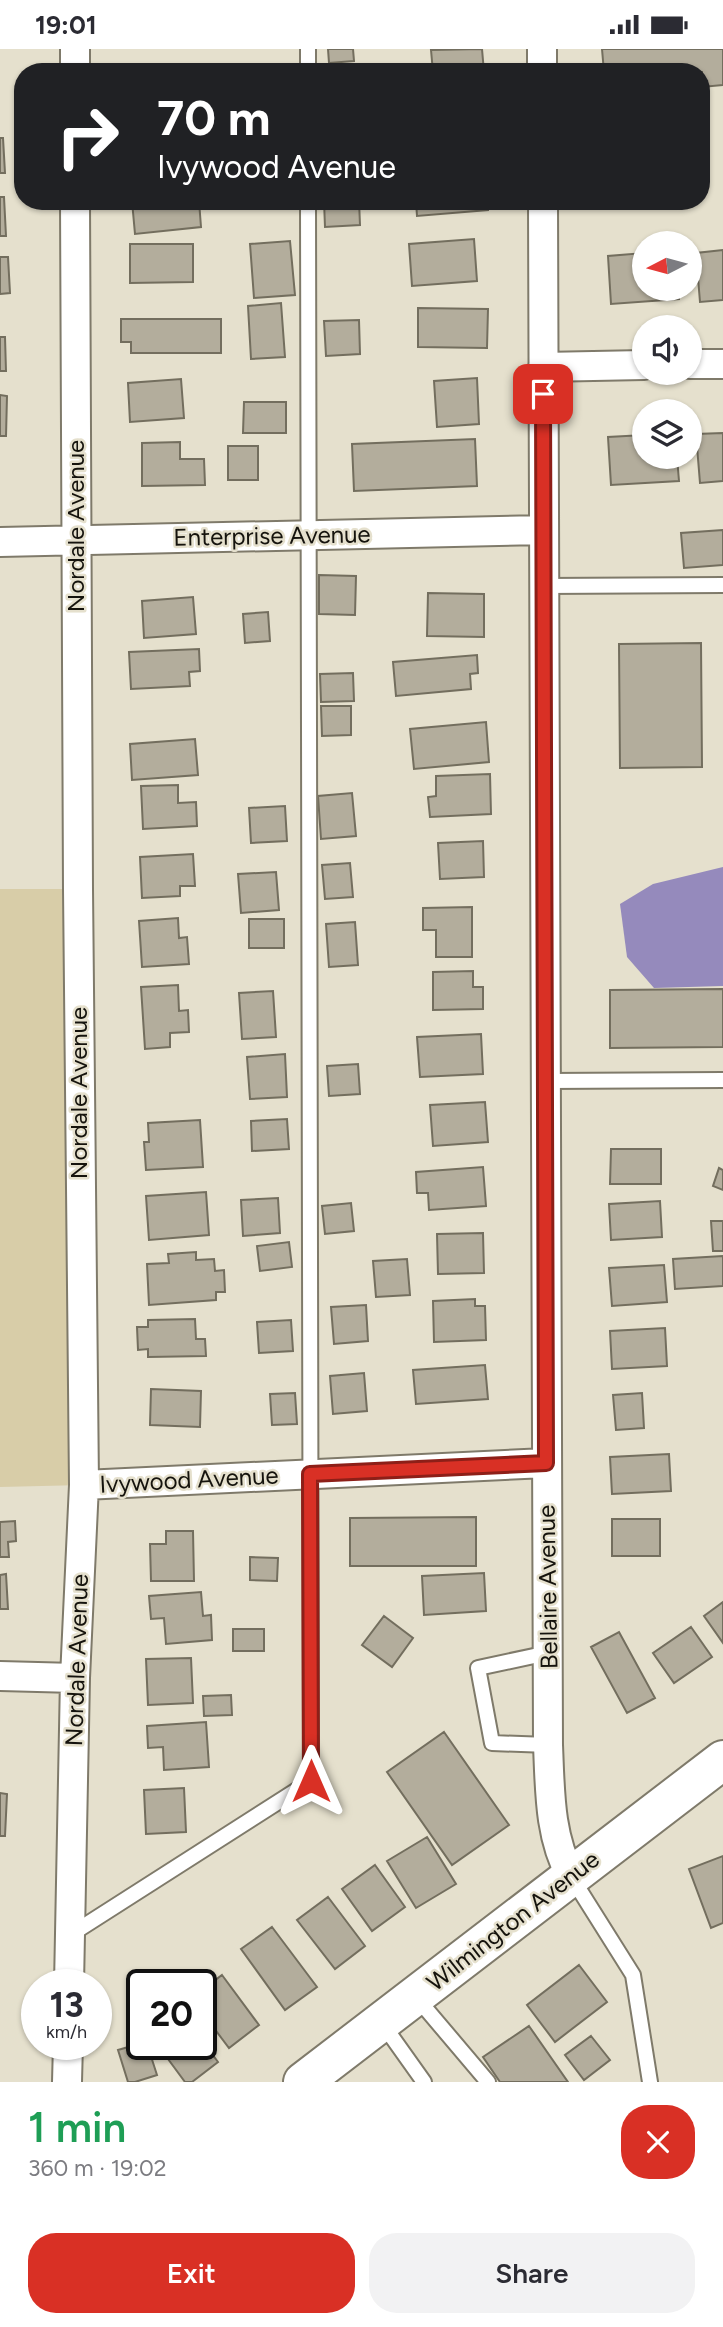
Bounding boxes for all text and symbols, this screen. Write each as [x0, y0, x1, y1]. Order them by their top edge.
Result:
text: 19:01 [35, 9, 97, 41]
text: 70 m [157, 88, 270, 147]
icon: right [42, 91, 133, 182]
text: Ivywood Avenue [157, 148, 396, 186]
north arrow [632, 231, 702, 301]
map controls [632, 231, 702, 469]
button: sound [632, 315, 702, 385]
pin [513, 364, 573, 424]
icon: arrive [524, 375, 562, 413]
button: layers [632, 399, 702, 469]
street label: Nordale Avenue [61, 440, 90, 612]
street label: Enterprise Avenue [173, 519, 371, 552]
street label: Nordale Avenue [64, 1007, 93, 1179]
street label: Ivywood Avenue [99, 1460, 279, 1499]
street label: Bellaire Avenue [532, 1505, 563, 1669]
street label: Nordale Avenue [59, 1573, 94, 1747]
position arrow [274, 1744, 348, 1818]
street label: Wilmington Avenue [421, 1844, 605, 1997]
speed limit sign: 20 [126, 1969, 217, 2060]
text: 13 [49, 1984, 84, 2026]
text: km/h [46, 2021, 87, 2043]
text: 1 min [28, 2102, 126, 2153]
button: close [621, 2105, 695, 2179]
text: 360 m · 19:02 [28, 2154, 167, 2182]
button: Exit [28, 2233, 355, 2313]
button: Share [369, 2233, 695, 2313]

